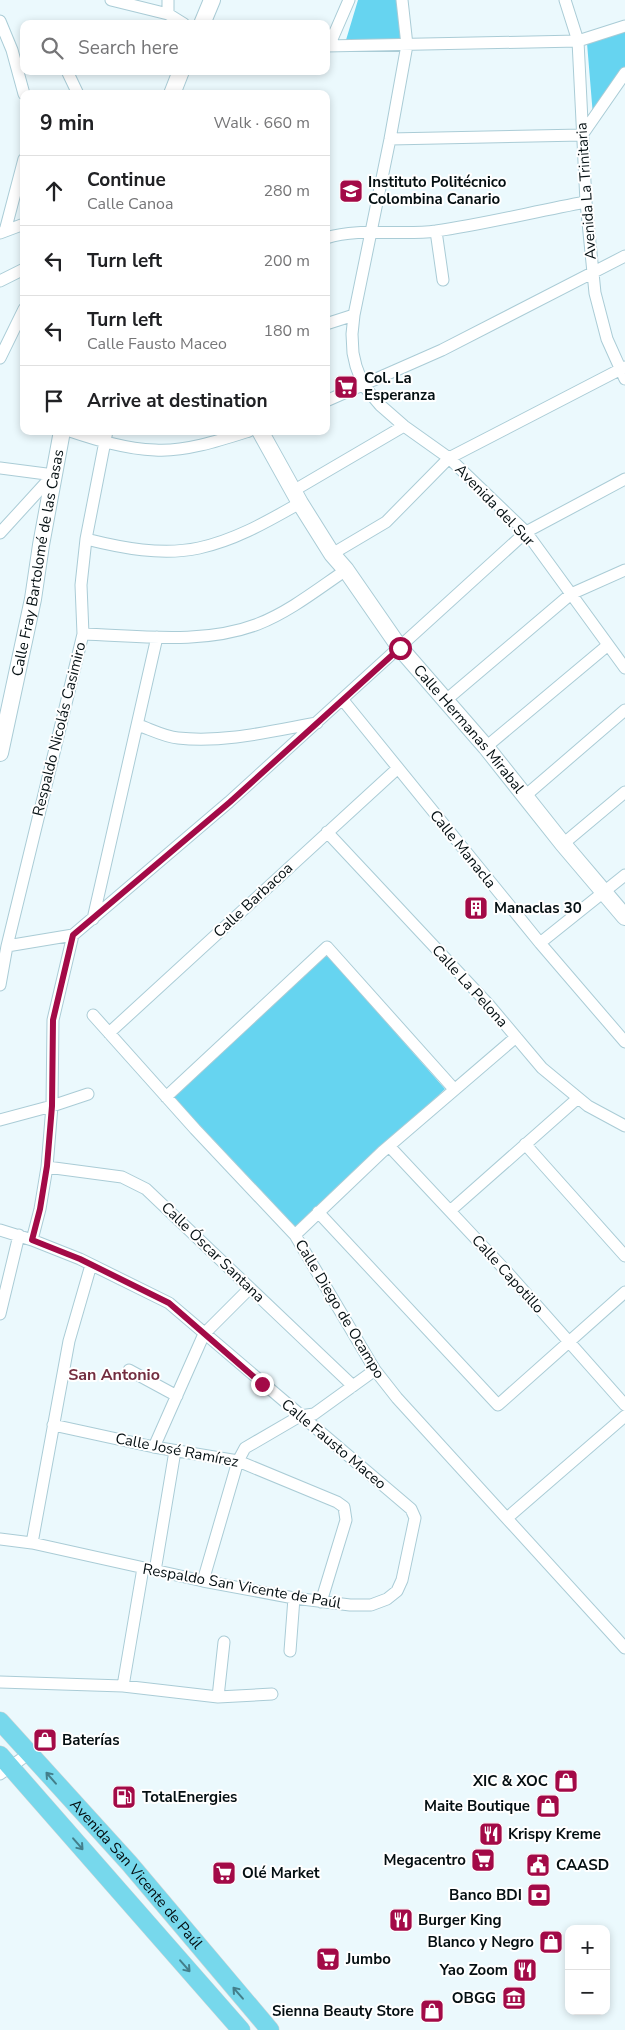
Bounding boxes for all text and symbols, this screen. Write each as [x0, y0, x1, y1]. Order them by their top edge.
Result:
search box [20, 20, 330, 75]
icon: search [38, 34, 66, 62]
text: Search here [78, 35, 179, 61]
text: 9 min [40, 109, 94, 137]
text: Walk · 660 m [214, 112, 310, 134]
street label: Avenida La Trinitaria [571, 122, 601, 260]
text: Continue [87, 167, 166, 193]
place label: Instituto Politécnico Colombina Canario [368, 172, 507, 209]
icon: ahead [40, 177, 68, 205]
school or university icon: Instituto Politécnico Colombina Canario [338, 178, 364, 204]
text: 280 m [263, 180, 310, 202]
text: Calle Canoa [87, 193, 173, 215]
icon: left [40, 247, 68, 275]
text: Turn left [87, 248, 162, 274]
text: 200 m [263, 250, 310, 272]
text: Turn left [87, 307, 162, 333]
icon: left [40, 317, 68, 345]
text: 180 m [263, 320, 310, 342]
text: Calle Fausto Maceo [87, 333, 227, 355]
place label: Col. La Esperanza [364, 368, 435, 405]
supermarket icon: Col. La Esperanza [333, 374, 359, 400]
icon: arrive [40, 387, 68, 415]
text: Arrive at destination [87, 388, 268, 414]
street label: Calle Fray Bartolomé de las Casas [7, 448, 68, 678]
street label: Avenida del Sur [451, 460, 540, 551]
route start [389, 637, 412, 660]
street label: Respaldo Nicolás Casimiro [28, 640, 90, 818]
street label: Calle Hermanas Mirabal [409, 660, 529, 798]
street label: Calle Manacla [425, 806, 501, 892]
street label: Calle Barbacoa [209, 858, 297, 942]
building icon: Manaclas 30 [463, 895, 489, 921]
place label: Manaclas 30 [494, 898, 582, 918]
street label: Calle La Pelona [428, 940, 512, 1032]
street label: Calle Óscar Santana [157, 1197, 270, 1307]
street label: Calle Capotillo [467, 1230, 549, 1318]
street label: Calle Diego de Ocampo [291, 1236, 389, 1382]
district label: San Antonio [68, 1364, 160, 1386]
route end [251, 1373, 274, 1396]
street label: Calle Fausto Maceo [277, 1394, 391, 1494]
street label: Calle José Ramírez [114, 1428, 240, 1472]
street label: Respaldo San Vicente de Paúl [141, 1559, 343, 1613]
shop icon: Baterías [32, 1727, 58, 1753]
place label: Baterías [62, 1730, 120, 1750]
shop icon: XIC & XOC [553, 1768, 579, 1794]
one-way arrow [46, 1771, 57, 1784]
place label: XIC & XOC [472, 1771, 548, 1791]
fuel station icon: TotalEnergies [111, 1784, 137, 1810]
place label: TotalEnergies [142, 1787, 237, 1807]
shop icon: Maite Boutique [535, 1793, 561, 1819]
street label: Avenida San Vicente de Paúl [66, 1795, 208, 1954]
place label: Maite Boutique [424, 1796, 530, 1816]
restaurant icon: Krispy Kreme [478, 1821, 504, 1847]
place label: Krispy Kreme [508, 1824, 601, 1844]
one-way arrow [73, 1838, 84, 1851]
supermarket icon: Megacentro [470, 1847, 496, 1873]
place label: Megacentro [384, 1850, 466, 1870]
public building icon: CAASD [525, 1852, 551, 1878]
place label: CAASD [556, 1855, 609, 1875]
supermarket icon: Olé Market [211, 1860, 237, 1886]
place label: Olé Market [242, 1863, 320, 1883]
bank icon: Banco BDI [526, 1882, 552, 1908]
place label: Banco BDI [449, 1885, 522, 1905]
restaurant icon: Burger King [388, 1907, 414, 1933]
place label: Burger King [418, 1910, 502, 1930]
map controls [565, 1925, 610, 2015]
button: + [565, 1925, 610, 1970]
shop icon: Blanco y Negro [538, 1929, 564, 1955]
place label: Blanco y Negro [428, 1932, 534, 1952]
supermarket icon: Jumbo [315, 1946, 341, 1972]
place label: Jumbo [345, 1949, 391, 1969]
restaurant icon: Yao Zoom [512, 1957, 538, 1983]
one-way arrow [180, 1960, 191, 1973]
place label: Yao Zoom [439, 1960, 508, 1980]
button: − [565, 1970, 610, 2015]
museum icon: OBGG [501, 1985, 527, 2011]
one-way arrow [232, 1987, 244, 2000]
place label: OBGG [452, 1988, 496, 2008]
shop icon: Sienna Beauty Store [419, 1998, 445, 2024]
place label: Sienna Beauty Store [272, 2001, 414, 2021]

